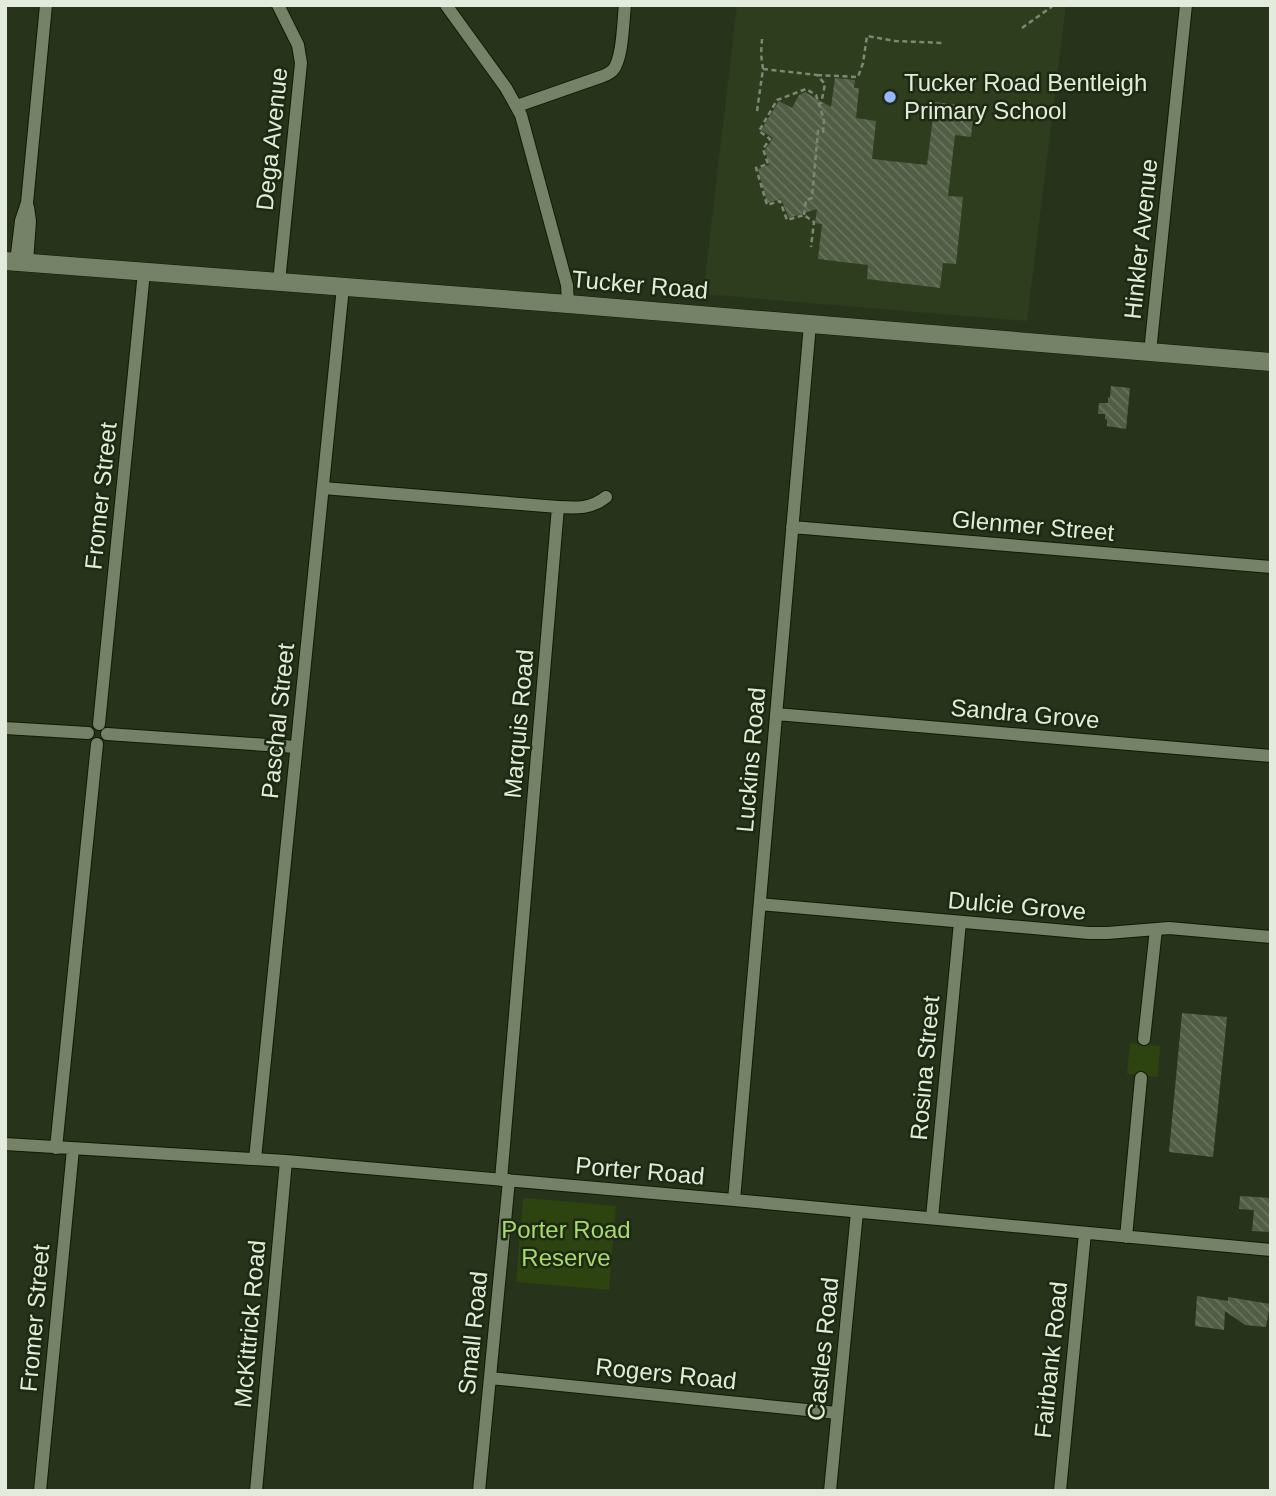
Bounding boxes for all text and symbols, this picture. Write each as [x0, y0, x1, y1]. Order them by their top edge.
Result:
street label: Dega Avenue [251, 66, 292, 212]
place label: Tucker Road Bentleigh Primary School [904, 69, 1147, 124]
marker: Tucker Road Bentleigh Primary School [882, 89, 898, 105]
street label: Hinkler Avenue [1119, 157, 1162, 320]
street label: Tucker Road [571, 265, 709, 304]
street label: Fromer Street [79, 421, 122, 571]
street label: Glenmer Street [951, 505, 1116, 546]
street label: Paschal Street [256, 642, 299, 800]
street label: Marquis Road [499, 648, 538, 800]
street label: Luckins Road [731, 686, 770, 834]
street label: Sandra Grove [949, 694, 1101, 733]
street label: Dulcie Grove [947, 886, 1087, 925]
street label: Rosina Street [905, 994, 944, 1142]
street label: Porter Road [574, 1151, 706, 1190]
park label: Porter Road Reserve [501, 1216, 631, 1271]
street label: McKittrick Road [229, 1239, 270, 1409]
street label: Fromer Street [15, 1243, 54, 1393]
street label: Small Road [453, 1270, 492, 1396]
street label: Castles Road [802, 1276, 843, 1422]
street label: Fairbank Road [1029, 1280, 1072, 1440]
street label: Rogers Road [594, 1353, 738, 1394]

